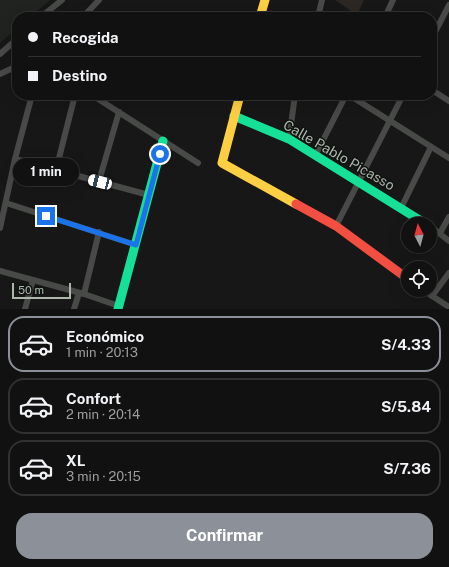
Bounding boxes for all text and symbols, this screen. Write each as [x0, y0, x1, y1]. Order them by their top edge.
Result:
text: Recogida [52, 29, 119, 46]
text: Destino [52, 67, 107, 84]
street label: Calle Pablo Picasso [280, 117, 398, 193]
route start [151, 145, 169, 163]
callout: 1 min [13, 158, 79, 186]
text: 1 min [30, 164, 62, 179]
car [87, 173, 113, 191]
route end [37, 207, 55, 225]
north arrow [401, 217, 437, 253]
map controls [401, 217, 437, 297]
button: locate [401, 261, 437, 297]
scale bar [12, 281, 71, 300]
text: 50 m [18, 284, 44, 296]
icon: car [18, 326, 54, 362]
text: Económico [66, 328, 144, 345]
text: S/4.33 [381, 336, 431, 353]
text: 1 min · 20:13 [66, 345, 138, 360]
icon: car [18, 388, 54, 424]
text: Confort [66, 390, 121, 407]
text: S/5.84 [381, 398, 431, 415]
text: 2 min · 20:14 [66, 407, 140, 422]
icon: car [18, 450, 54, 486]
text: XL [66, 452, 85, 469]
text: S/7.36 [383, 460, 431, 477]
text: 3 min · 20:15 [66, 469, 141, 484]
button: Confirmar [16, 513, 433, 559]

